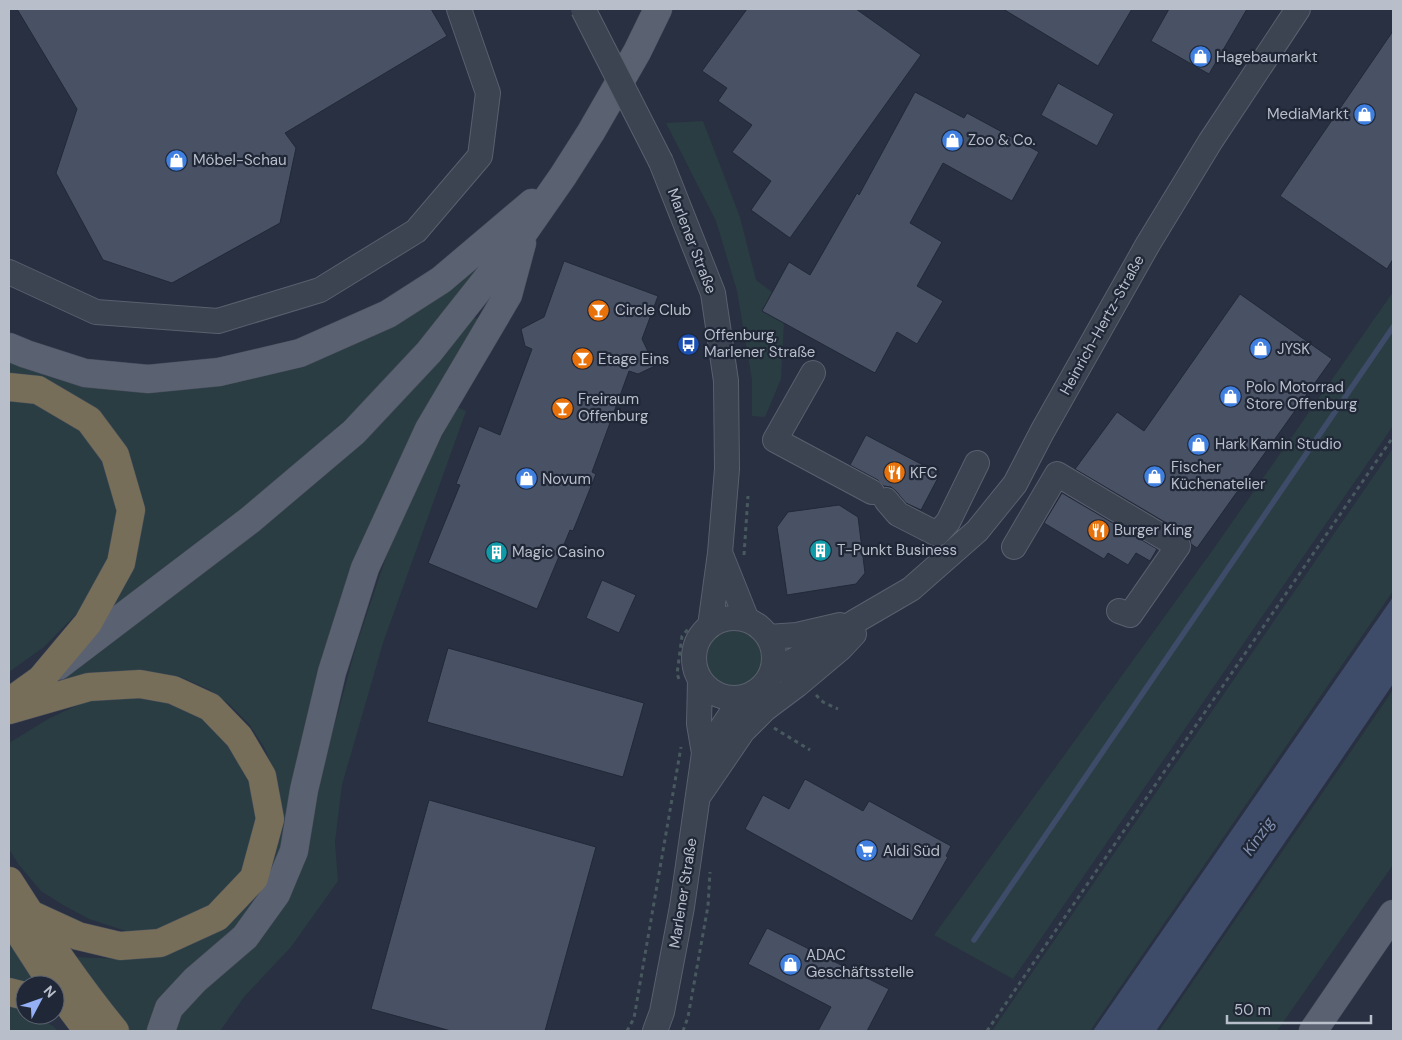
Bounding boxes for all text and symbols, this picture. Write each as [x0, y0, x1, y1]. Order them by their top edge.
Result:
shop icon: Hagebaumarkt [1188, 45, 1212, 69]
place label: Hagebaumarkt [1216, 47, 1318, 67]
shop icon: MediaMarkt [1353, 102, 1377, 126]
place label: MediaMarkt [1267, 104, 1349, 124]
shop icon: Zoo & Co. [940, 128, 964, 152]
place label: Zoo & Co. [968, 130, 1036, 150]
shop icon: Möbel-Schau [165, 148, 189, 172]
place label: Möbel-Schau [193, 150, 287, 170]
street label: Marlener Straße [663, 185, 721, 297]
street label: Heinrich-Hertz-Straße [1055, 251, 1149, 399]
bar icon: Circle Club [587, 298, 611, 322]
place label: Circle Club [615, 300, 691, 320]
place label: Offenburg, Marlener Straße [704, 325, 815, 362]
bus stop icon: Offenburg, Marlener Straße [676, 332, 700, 356]
shop icon: JYSK [1249, 337, 1273, 361]
place label: JYSK [1277, 339, 1310, 359]
bar icon: Etage Eins [570, 347, 594, 371]
place label: Etage Eins [598, 349, 669, 369]
place label: Polo Motorrad Store Offenburg [1246, 377, 1357, 414]
shop icon: Polo Motorrad Store Offenburg [1218, 384, 1242, 408]
place label: Freiraum Offenburg [578, 389, 648, 426]
bar icon: Freiraum Offenburg [550, 396, 574, 420]
shop icon: Hark Kamin Studio [1187, 432, 1211, 456]
place label: Hark Kamin Studio [1215, 434, 1342, 454]
place label: Fischer Küchenatelier [1171, 457, 1266, 494]
restaurant icon: KFC [882, 461, 906, 485]
place label: KFC [910, 463, 938, 483]
shop icon: Fischer Küchenatelier [1143, 464, 1167, 488]
shop icon: Novum [514, 467, 538, 491]
place label: Novum [542, 469, 591, 489]
restaurant icon: Burger King [1086, 518, 1110, 542]
place label: Burger King [1114, 520, 1192, 540]
building icon: T-Punkt Business [809, 538, 833, 562]
building icon: Magic Casino [484, 540, 508, 564]
place label: T-Punkt Business [837, 540, 957, 560]
place label: Magic Casino [512, 542, 605, 562]
water label: Kinzig [1238, 812, 1280, 860]
street label: Marlener Straße [664, 836, 702, 950]
supermarket icon: Aldi Süd [855, 839, 879, 863]
place label: Aldi Süd [883, 841, 940, 861]
place label: ADAC Geschäftsstelle [806, 945, 914, 982]
shop icon: ADAC Geschäftsstelle [778, 952, 802, 976]
north arrow [15, 975, 65, 1025]
text: N [40, 982, 60, 1001]
scale bar [1227, 992, 1371, 1024]
text: 50 m [1234, 1000, 1271, 1020]

